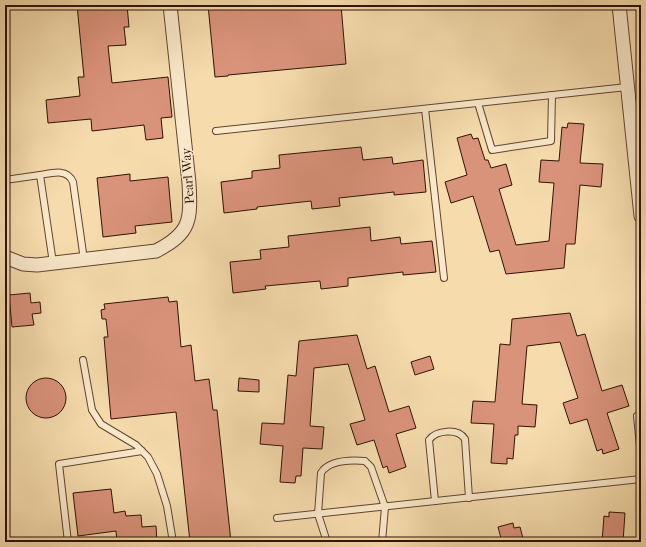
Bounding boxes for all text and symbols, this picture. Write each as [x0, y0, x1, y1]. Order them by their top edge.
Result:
street label: Pearl Way [178, 146, 197, 205]

